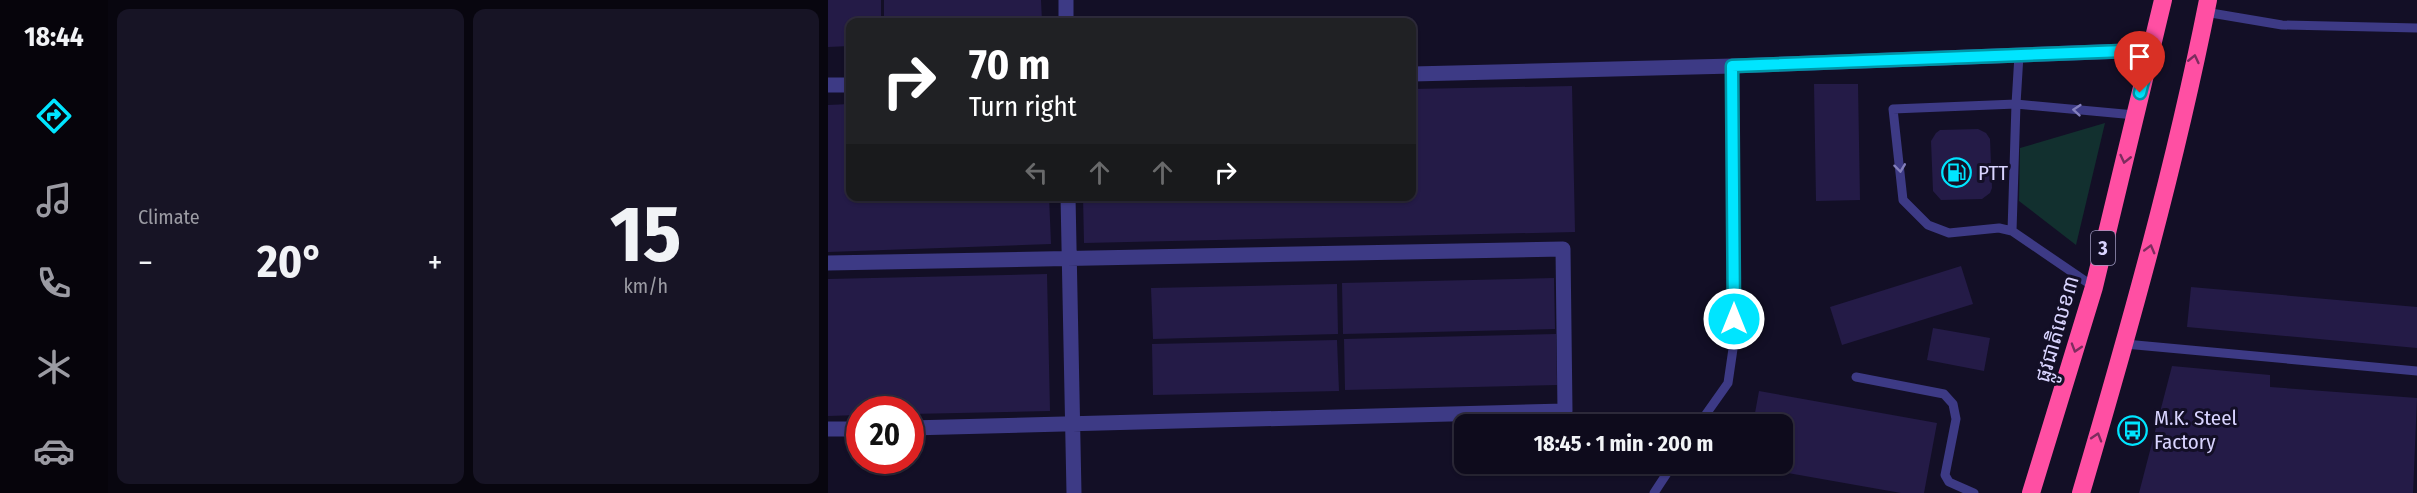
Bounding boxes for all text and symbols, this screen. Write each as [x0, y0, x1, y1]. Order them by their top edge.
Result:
text: 18:44 [24, 21, 84, 53]
pin [2114, 31, 2165, 93]
text: 70 m [969, 40, 1050, 90]
icon: arrive [2123, 40, 2156, 73]
icon: right [870, 42, 948, 120]
one-way arrow [2187, 54, 2200, 64]
text: Turn right [969, 91, 1077, 123]
icon: directions [33, 95, 75, 137]
one-way arrow [2072, 104, 2081, 117]
one-way arrow [2119, 154, 2132, 164]
icon: left [1020, 156, 1053, 189]
icon: ahead [1083, 156, 1116, 189]
icon: ahead [1146, 156, 1179, 189]
icon: right [1209, 156, 1242, 189]
fuel station icon: PTT [1941, 157, 1973, 189]
place label: PTT [1978, 160, 2008, 186]
one-way arrow [1893, 163, 1905, 172]
icon: music [33, 179, 75, 221]
text: 15 [610, 188, 681, 282]
text: Climate [138, 205, 200, 229]
road number: 3 [2091, 231, 2115, 265]
text: 20° [257, 235, 323, 289]
text: − [138, 243, 153, 283]
text: + [427, 243, 442, 283]
one-way arrow [2142, 244, 2155, 254]
icon: phone [33, 262, 75, 304]
street label: ផ្លូវជាតិលេខ៣ [2029, 273, 2091, 387]
text: km/h [623, 274, 668, 298]
position arrow [1702, 287, 1766, 351]
one-way arrow [2071, 342, 2084, 353]
icon: climate [33, 346, 75, 388]
speed limit sign: 20 [846, 396, 924, 474]
place label: M.K. Steel Factory [2154, 405, 2238, 455]
bus stop icon: M.K. Steel Factory [2117, 414, 2149, 446]
icon: car [33, 430, 75, 472]
text: 18:45 · 1 min · 200 m [1534, 430, 1713, 457]
one-way arrow [2090, 432, 2102, 443]

